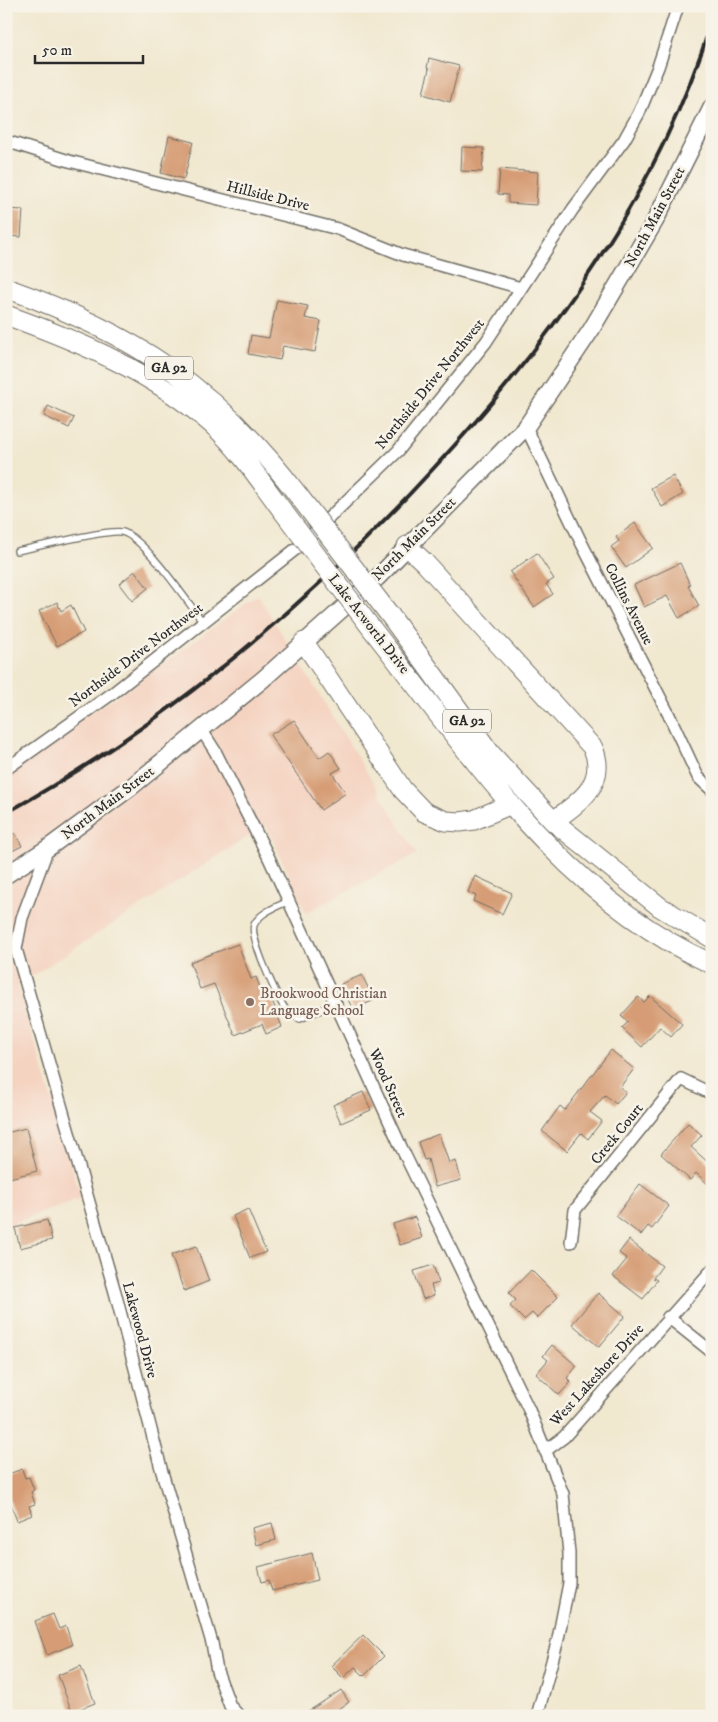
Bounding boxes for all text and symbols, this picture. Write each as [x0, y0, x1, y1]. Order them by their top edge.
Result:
scale bar [35, 32, 142, 64]
text: 50 m [42, 41, 72, 60]
street label: North Main Street [621, 163, 690, 271]
street label: Hillside Drive [225, 177, 311, 215]
street label: Northside Drive Northwest [371, 315, 489, 453]
road number: GA 92 [145, 356, 193, 379]
street label: North Main Street [368, 493, 460, 585]
street label: Collins Avenue [600, 560, 658, 648]
street label: Lake Acworth Drive [324, 570, 414, 678]
street label: Northside Drive Northwest [65, 598, 207, 712]
road number: GA 92 [443, 709, 491, 732]
street label: North Main Street [58, 762, 158, 844]
place label: Brookwood Christian Language School [260, 984, 387, 1020]
marker: Brookwood Christian Language School [244, 996, 256, 1008]
street label: Wood Street [364, 1045, 412, 1121]
street label: Creek Court [587, 1099, 648, 1169]
street label: Lakewood Drive [118, 1280, 162, 1380]
street label: West Lakeshore Drive [545, 1320, 648, 1431]

